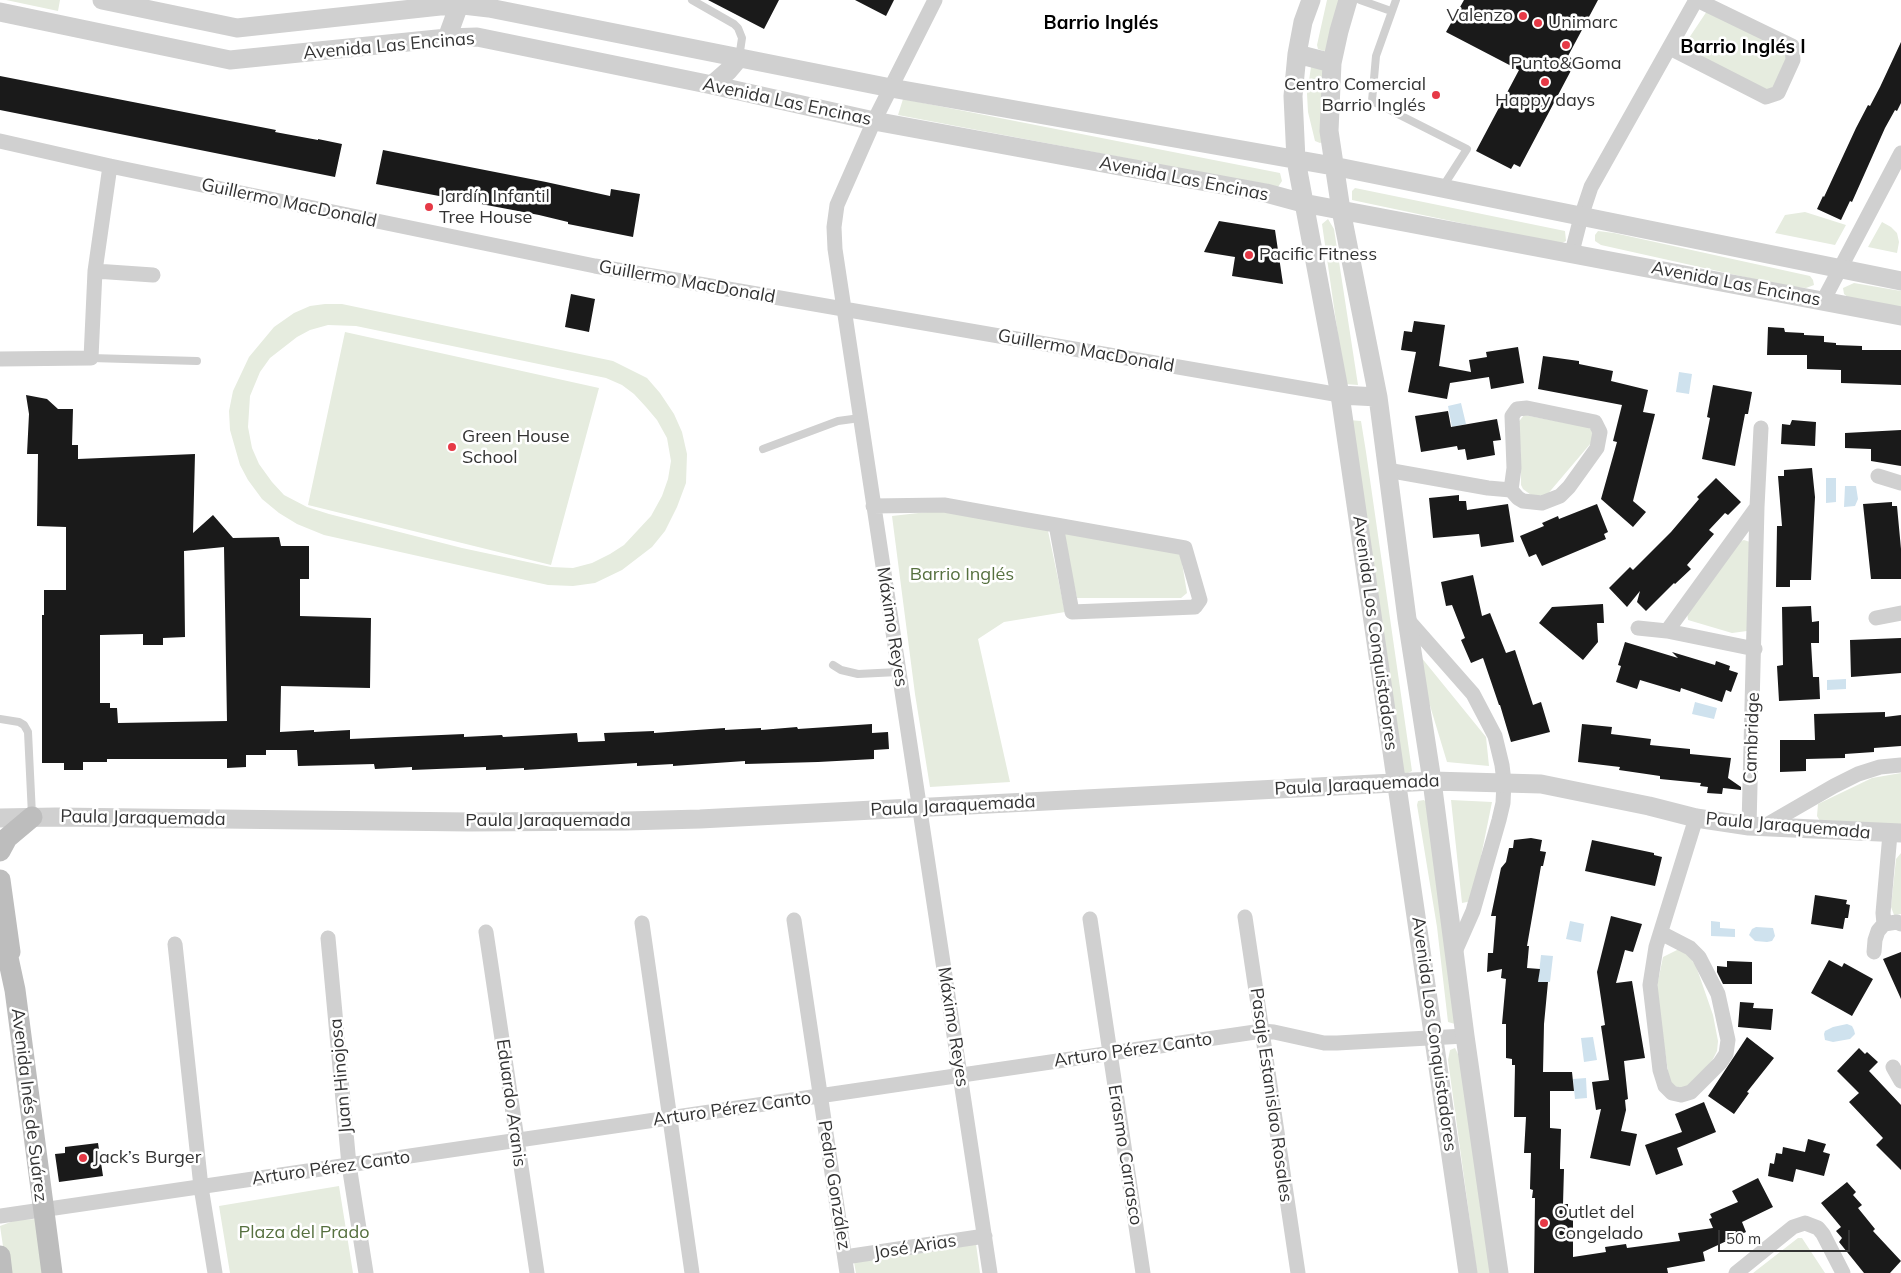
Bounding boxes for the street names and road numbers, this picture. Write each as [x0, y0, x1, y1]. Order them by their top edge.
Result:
street label: Avenida Las Encinas [302, 28, 476, 64]
street label: Avenida Las Encinas [701, 74, 873, 130]
street label: Avenida Las Encinas [1098, 152, 1270, 206]
street label: Guillermo MacDonald [199, 174, 379, 232]
street label: Guillermo MacDonald [597, 256, 777, 308]
street label: Avenida Las Encinas [1650, 257, 1822, 311]
street label: Guillermo MacDonald [996, 325, 1176, 377]
street label: Avenida Los Conquistadores [1348, 514, 1402, 752]
street label: Máximo Reyes [872, 566, 912, 688]
street label: Cambridge [1740, 692, 1764, 784]
street label: Paula Jaraquemada [1274, 770, 1440, 800]
street label: Paula Jaraquemada [870, 791, 1036, 821]
street label: Paula Jaraquemada [60, 806, 226, 830]
street label: Paula Jaraquemada [1705, 808, 1871, 844]
street label: Paula Jaraquemada [465, 810, 631, 832]
street label: Avenida Los Conquistadores [1407, 915, 1461, 1153]
street label: Máximo Reyes [933, 966, 973, 1088]
street label: Pasaje Estanislao Rosales [1245, 987, 1297, 1203]
street label: Avenida Inés de Suárez [6, 1007, 52, 1203]
street label: Juan Hinojosa [325, 1018, 357, 1134]
street label: Arturo Pérez Canto [1053, 1028, 1213, 1072]
street label: Eduardo Aranis [491, 1038, 531, 1168]
street label: Erasmo Carrasco [1103, 1083, 1147, 1227]
street label: Arturo Pérez Canto [652, 1087, 812, 1131]
street label: Pedro González [813, 1119, 855, 1251]
street label: Arturo Pérez Canto [251, 1146, 411, 1190]
street label: José Arias [872, 1230, 958, 1264]

